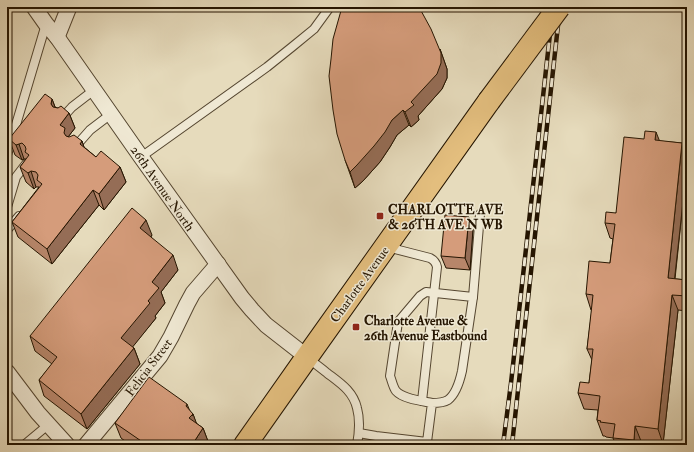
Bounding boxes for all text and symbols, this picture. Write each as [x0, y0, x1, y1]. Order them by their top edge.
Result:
street label: 26th Avenue North [127, 143, 198, 235]
place label: CHARLOTTE AVE & 26TH AVE N WB [388, 202, 504, 233]
marker: CHARLOTTE AVE & 26TH AVE N WB [375, 211, 385, 221]
street label: Charlotte Avenue [327, 243, 393, 326]
place label: Charlotte Avenue & 26th Avenue Eastbound [364, 313, 488, 344]
marker: Charlotte Avenue & 26th Avenue Eastbound [351, 322, 361, 332]
street label: Felicia Street [122, 336, 176, 400]

